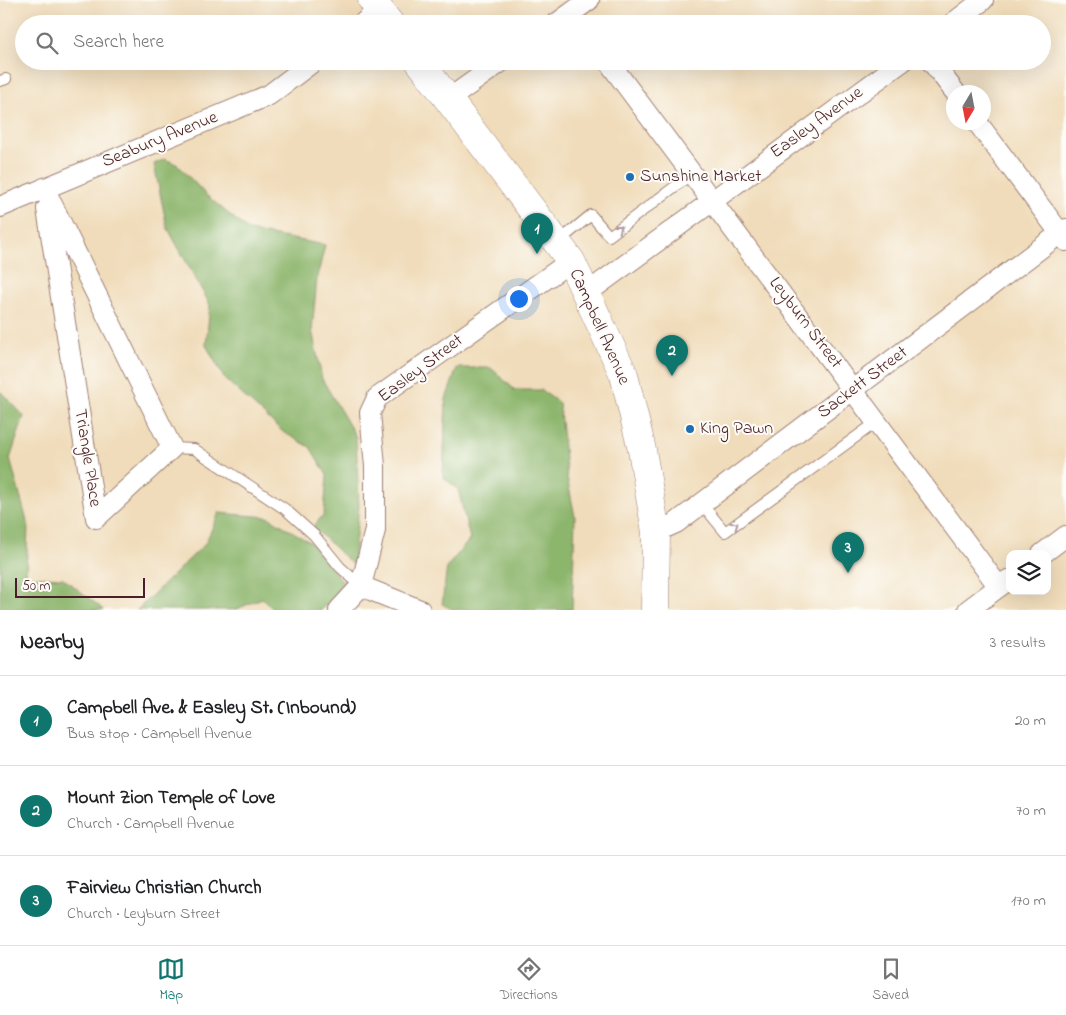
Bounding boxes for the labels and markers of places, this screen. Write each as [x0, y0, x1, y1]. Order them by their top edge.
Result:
place label: Sunshine Market [640, 164, 761, 190]
marker: Sunshine Market [624, 171, 636, 183]
pin: 1 [521, 213, 553, 254]
pin: 2 [656, 335, 688, 376]
place label: King Pawn [700, 416, 773, 443]
marker: King Pawn [684, 423, 696, 435]
pin: 3 [832, 532, 864, 573]

